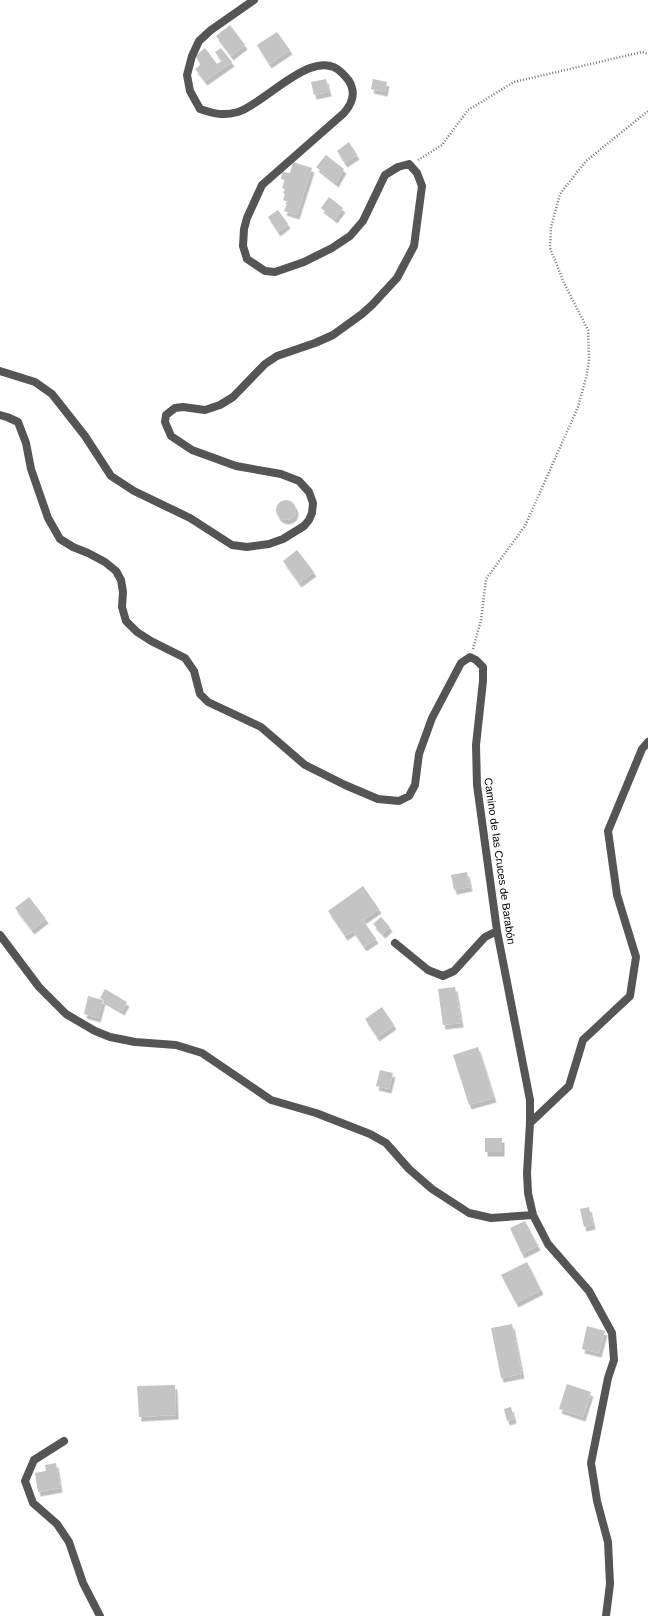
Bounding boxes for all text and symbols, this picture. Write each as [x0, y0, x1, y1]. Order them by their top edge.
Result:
street label: Camino de las Cruces de Barabón [482, 777, 518, 945]

